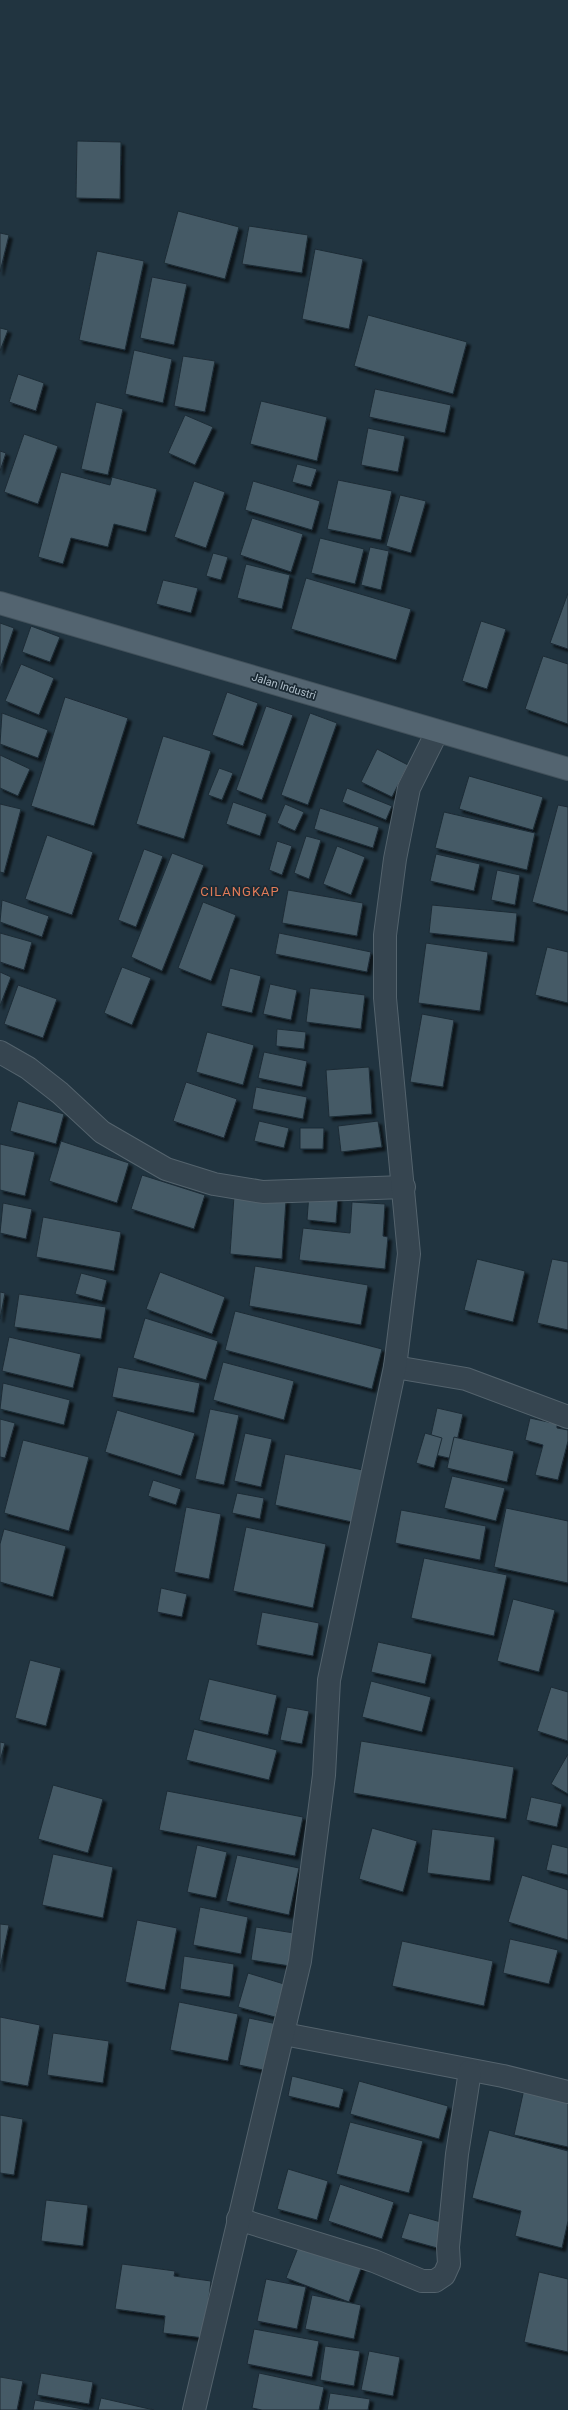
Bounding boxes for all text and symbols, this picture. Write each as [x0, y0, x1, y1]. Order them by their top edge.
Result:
street label: Jalan Industri [250, 671, 318, 702]
district label: CILANGKAP [200, 884, 280, 899]

